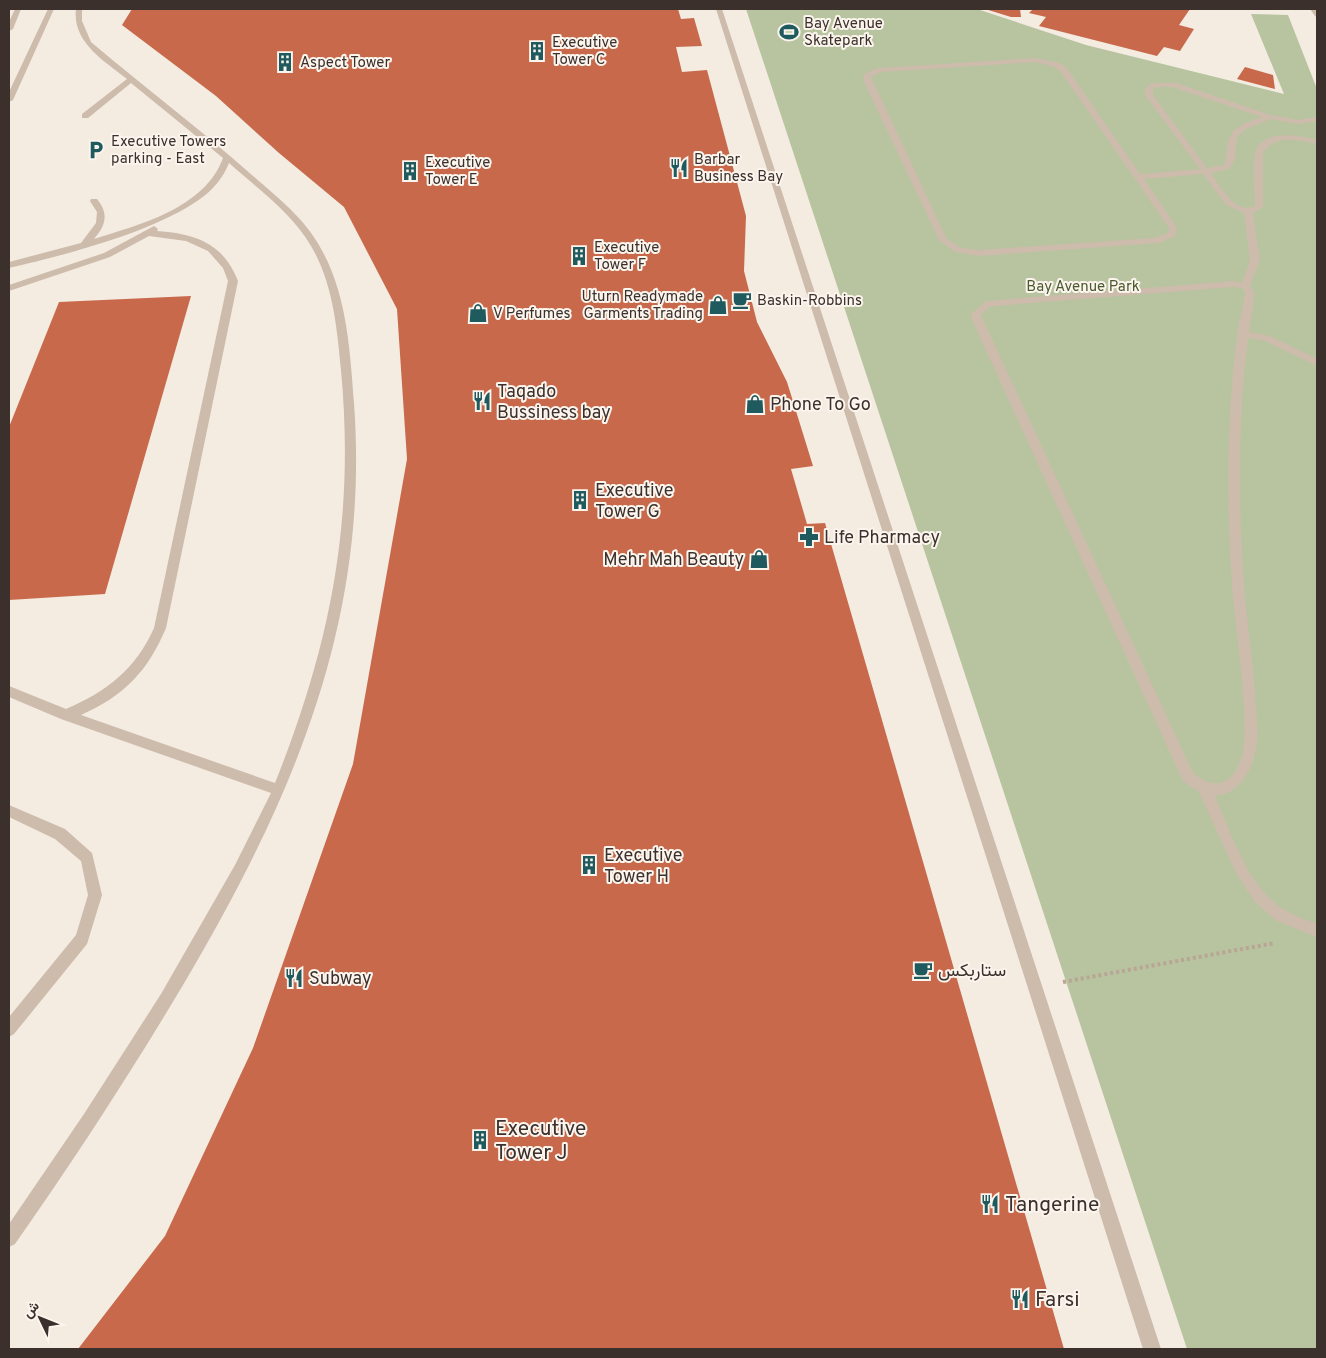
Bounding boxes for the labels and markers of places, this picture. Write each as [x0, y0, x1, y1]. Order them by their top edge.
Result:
place label: Bay Avenue Skatepark [804, 15, 883, 51]
sports icon: Bay Avenue Skatepark [778, 21, 800, 43]
place label: Executive Tower C [552, 34, 617, 70]
building icon: Executive Tower C [526, 40, 548, 62]
building icon: Aspect Tower [274, 51, 296, 73]
place label: Aspect Tower [300, 54, 391, 73]
place label: Executive Towers parking - East [111, 133, 226, 169]
parking icon: Executive Towers parking - East [85, 139, 107, 161]
place label: Barbar Business Bay [694, 151, 783, 187]
place label: Executive Tower E [425, 154, 490, 190]
restaurant icon: Barbar Business Bay [668, 157, 690, 179]
building icon: Executive Tower E [399, 160, 421, 182]
place label: Executive Tower F [594, 239, 659, 275]
building icon: Executive Tower F [568, 245, 590, 267]
place label: Uturn Readymade Garments Trading [581, 288, 703, 324]
cafe icon: Baskin-Robbins [731, 289, 753, 311]
place label: Baskin-Robbins [757, 292, 862, 311]
shop icon: Uturn Readymade Garments Trading [707, 294, 729, 316]
shop icon: V Perfumes [467, 302, 489, 324]
place label: V Perfumes [493, 305, 570, 324]
place label: Taqado Bussiness bay [497, 381, 611, 425]
restaurant icon: Taqado Bussiness bay [471, 390, 493, 412]
shop icon: Phone To Go [744, 393, 766, 415]
place label: Phone To Go [770, 394, 871, 417]
place label: Executive Tower G [595, 480, 673, 524]
building icon: Executive Tower G [569, 489, 591, 511]
pharmacy icon: Life Pharmacy [798, 526, 820, 548]
place label: Life Pharmacy [824, 527, 940, 550]
shop icon: Mehr Mah Beauty [748, 548, 770, 570]
place label: Mehr Mah Beauty [603, 549, 744, 572]
place label: Executive Tower H [604, 845, 682, 889]
building icon: Executive Tower H [578, 854, 600, 876]
cafe icon: ستاربكس [912, 959, 934, 981]
place label: ستاربكس [938, 960, 1006, 983]
restaurant icon: Subway [283, 967, 305, 989]
place label: Subway [309, 968, 372, 991]
place label: Executive Tower J [495, 1116, 586, 1167]
building icon: Executive Tower J [469, 1129, 491, 1151]
place label: Tangerine [1005, 1192, 1099, 1219]
restaurant icon: Tangerine [979, 1193, 1001, 1215]
place label: Farsi [1035, 1287, 1080, 1314]
restaurant icon: Farsi [1009, 1288, 1031, 1310]

